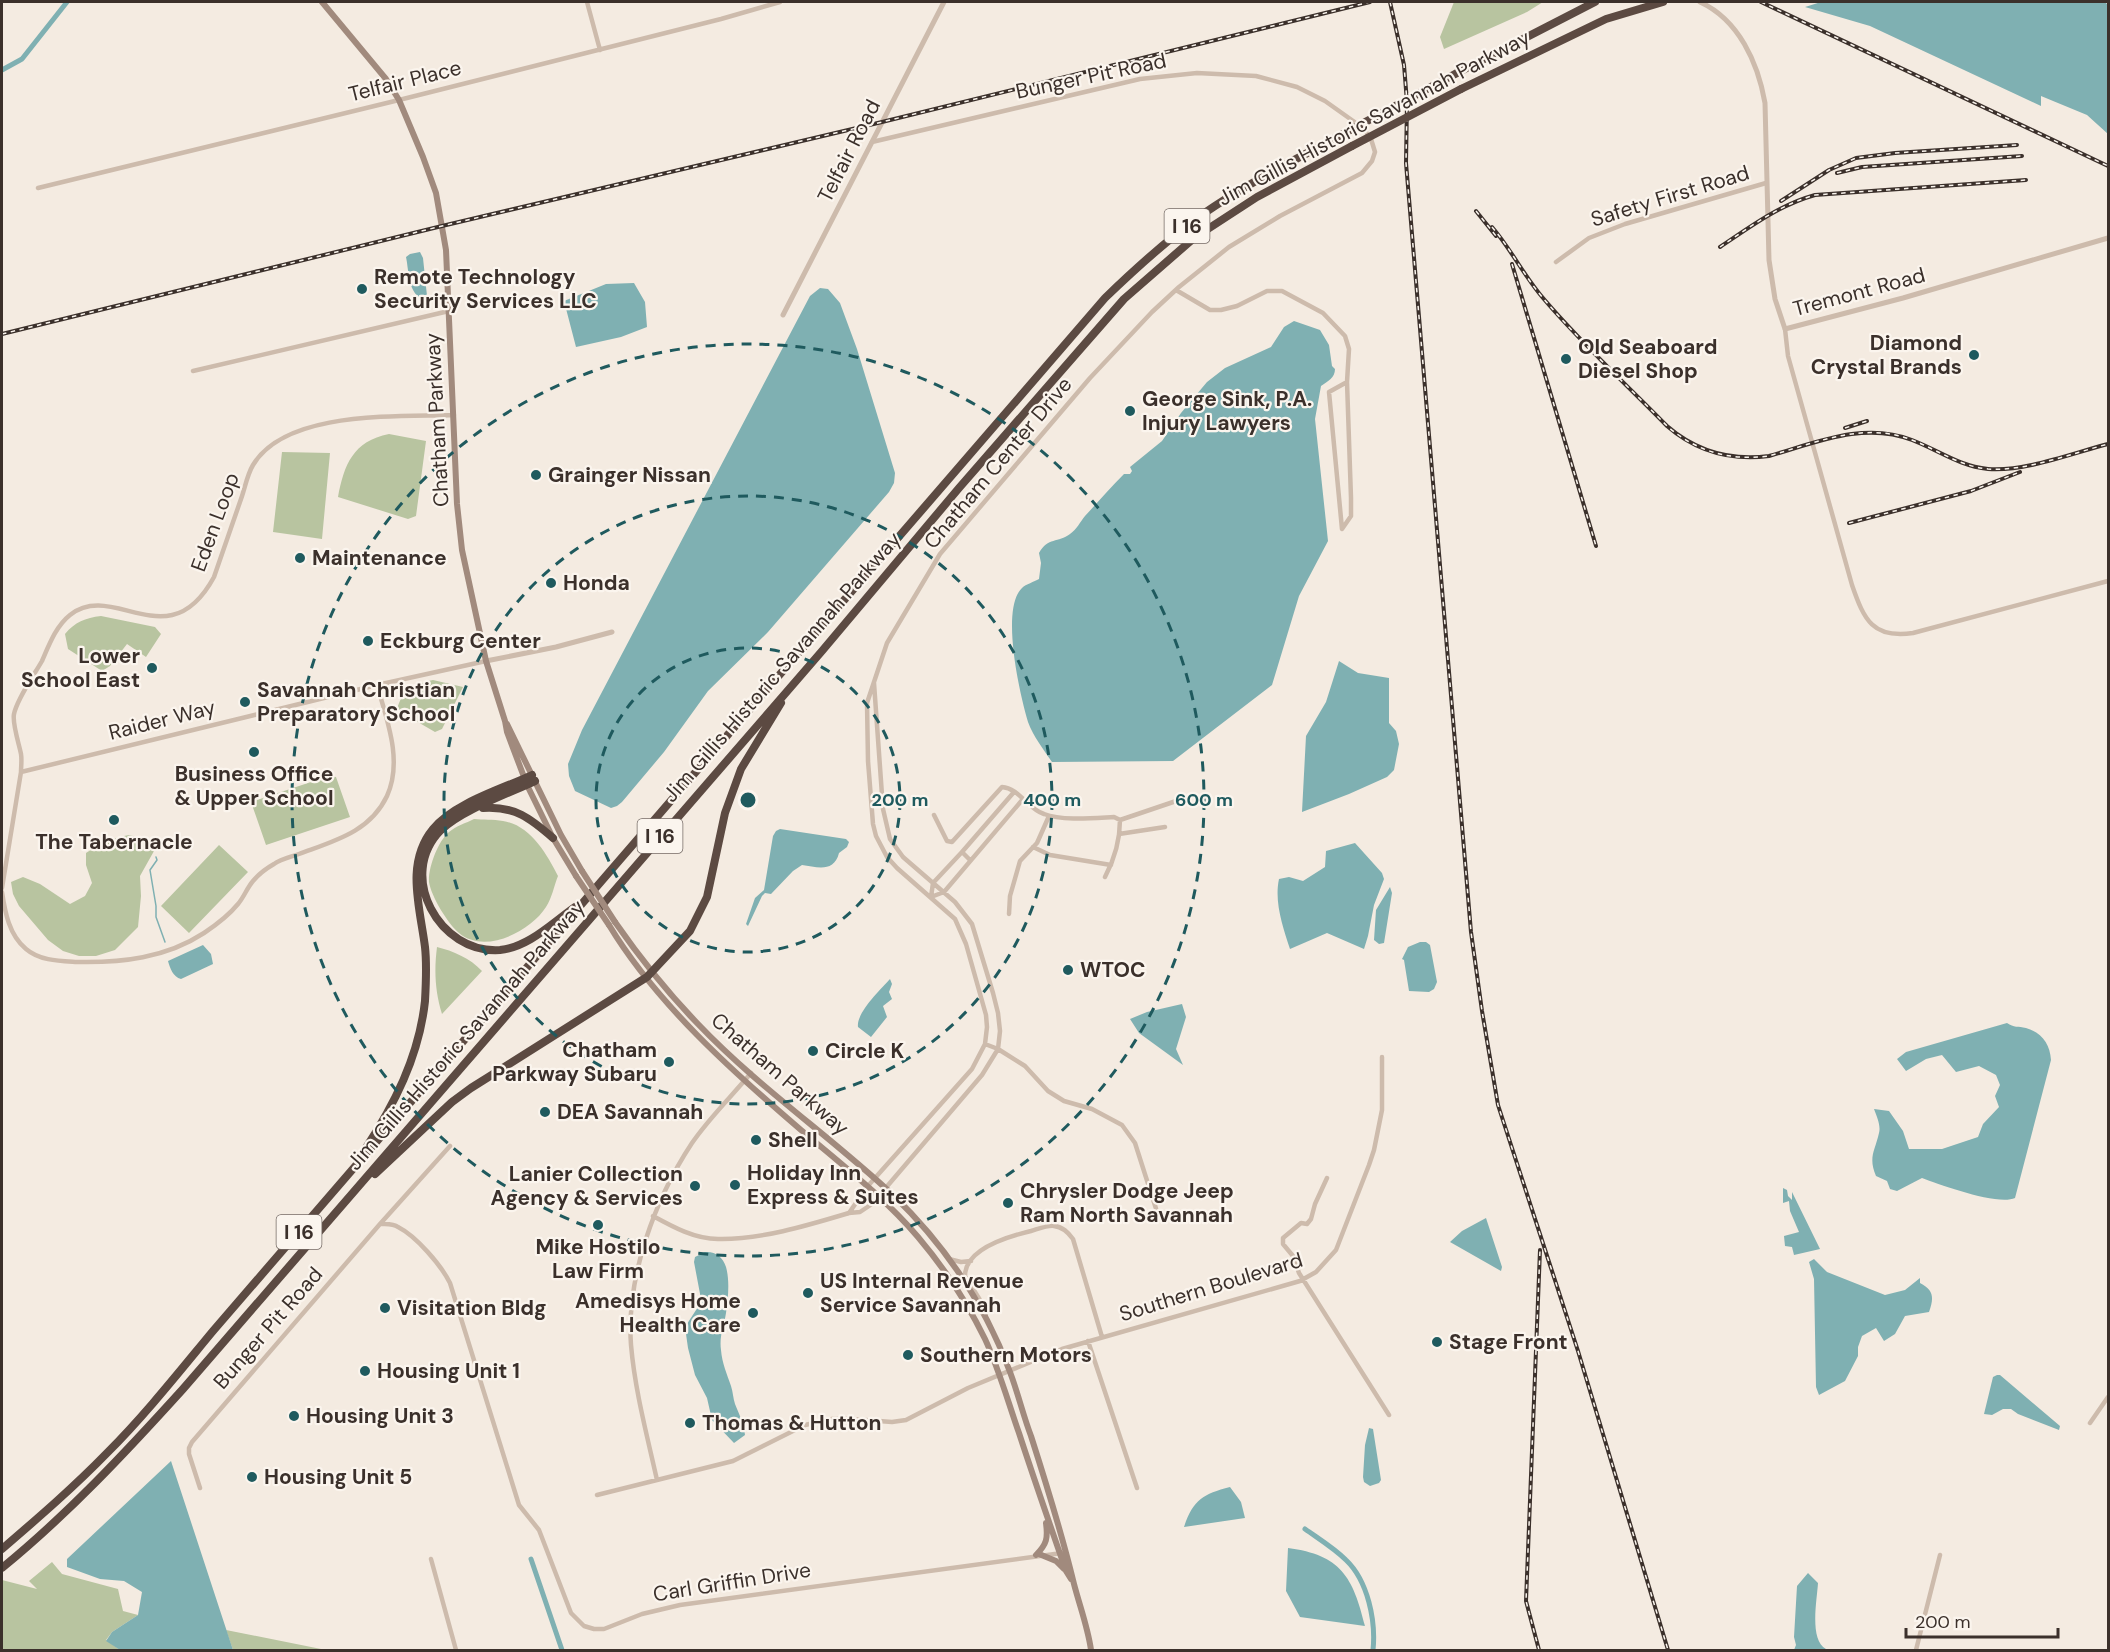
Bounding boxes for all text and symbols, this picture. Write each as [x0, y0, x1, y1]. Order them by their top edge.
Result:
street label: Jim Gillis Historic Savannah Parkway [1213, 23, 1535, 212]
street label: Bunger Pit Road [1013, 46, 1169, 106]
street label: Telfair Place [346, 53, 464, 109]
street label: Telfair Road [811, 95, 887, 207]
street label: Safety First Road [1587, 159, 1753, 233]
road number: I 16 [1164, 209, 1210, 243]
street label: Tremont Road [1790, 261, 1928, 323]
place label: Remote Technology Security Services LLC [374, 263, 597, 315]
marker: Remote Technology Security Services LLC [355, 282, 369, 296]
place label: Diamond Crystal Brands [1811, 329, 1962, 381]
street label: Chatham Parkway [418, 332, 456, 508]
place label: Old Seaboard Diesel Shop [1578, 333, 1717, 385]
marker: Diamond Crystal Brands [1967, 348, 1981, 362]
marker: Old Seaboard Diesel Shop [1559, 352, 1573, 366]
street label: Chatham Center Drive [918, 371, 1078, 555]
place label: George Sink, P.A. Injury Lawyers [1142, 385, 1312, 437]
marker: George Sink, P.A. Injury Lawyers [1123, 404, 1137, 418]
place label: Grainger Nissan [548, 461, 711, 489]
marker: Grainger Nissan [529, 468, 543, 482]
street label: Eden Loop [184, 469, 246, 575]
street label: Jim Gillis Historic Savannah Parkway [657, 526, 908, 808]
place label: Maintenance [312, 544, 447, 572]
marker: Maintenance [293, 551, 307, 565]
place label: Honda [563, 569, 630, 597]
marker: Honda [544, 576, 558, 590]
place label: Eckburg Center [380, 627, 541, 655]
marker: Eckburg Center [361, 634, 375, 648]
place label: Lower School East [21, 642, 140, 694]
marker: Lower School East [145, 661, 159, 675]
place label: Savannah Christian Preparatory School [257, 676, 455, 728]
street label: Raider Way [106, 693, 219, 747]
marker: Savannah Christian Preparatory School [238, 695, 252, 709]
marker: Business Office & Upper School [247, 745, 261, 759]
place label: Business Office & Upper School [174, 760, 334, 812]
text: 200 m [872, 788, 928, 812]
text: 400 m [1023, 788, 1081, 812]
text: 600 m [1175, 788, 1233, 812]
centre of rings [738, 790, 758, 810]
marker: The Tabernacle [107, 813, 121, 827]
road number: I 16 [638, 819, 682, 853]
place label: The Tabernacle [35, 828, 193, 856]
street label: Jim Gillis Historic Savannah Parkway [341, 894, 592, 1176]
place label: WTOC [1080, 956, 1145, 984]
marker: WTOC [1061, 963, 1075, 977]
street label: Chatham Parkway [705, 1006, 855, 1142]
place label: Chatham Parkway Subaru [492, 1036, 657, 1088]
place label: Circle K [825, 1037, 905, 1065]
marker: Circle K [806, 1044, 820, 1058]
marker: Chatham Parkway Subaru [662, 1055, 676, 1069]
place label: DEA Savannah [557, 1098, 703, 1126]
marker: DEA Savannah [538, 1105, 552, 1119]
place label: Shell [768, 1126, 818, 1154]
marker: Shell [749, 1133, 763, 1147]
place label: Holiday Inn Express & Suites [747, 1159, 919, 1211]
place label: Lanier Collection Agency & Services [491, 1160, 683, 1212]
place label: Chrysler Dodge Jeep Ram North Savannah [1020, 1177, 1234, 1229]
marker: Holiday Inn Express & Suites [728, 1178, 742, 1192]
marker: Lanier Collection Agency & Services [688, 1179, 702, 1193]
marker: Chrysler Dodge Jeep Ram North Savannah [1001, 1196, 1015, 1210]
road number: I 16 [276, 1215, 322, 1249]
marker: Mike Hostilo Law Firm [591, 1218, 605, 1232]
place label: Mike Hostilo Law Firm [535, 1233, 661, 1285]
street label: Southern Boulevard [1116, 1246, 1306, 1328]
street label: Bunger Pit Road [207, 1261, 329, 1395]
place label: US Internal Revenue Service Savannah [820, 1267, 1024, 1319]
marker: US Internal Revenue Service Savannah [801, 1286, 815, 1300]
place label: Amedisys Home Health Care [575, 1287, 741, 1339]
place label: Visitation Bldg [397, 1294, 547, 1322]
marker: Visitation Bldg [378, 1301, 392, 1315]
marker: Amedisys Home Health Care [746, 1306, 760, 1320]
place label: Stage Front [1449, 1328, 1568, 1356]
marker: Stage Front [1430, 1335, 1444, 1349]
place label: Southern Motors [920, 1341, 1092, 1369]
marker: Southern Motors [901, 1348, 915, 1362]
place label: Housing Unit 1 [377, 1357, 520, 1385]
marker: Housing Unit 1 [358, 1364, 372, 1378]
place label: Housing Unit 3 [306, 1402, 454, 1430]
marker: Housing Unit 3 [287, 1409, 301, 1423]
place label: Thomas & Hutton [702, 1409, 881, 1437]
marker: Thomas & Hutton [683, 1416, 697, 1430]
place label: Housing Unit 5 [264, 1463, 412, 1491]
marker: Housing Unit 5 [245, 1470, 259, 1484]
street label: Carl Griffin Drive [651, 1556, 813, 1608]
scale bar [1906, 1601, 2058, 1639]
text: 200 m [1915, 1610, 1971, 1634]

